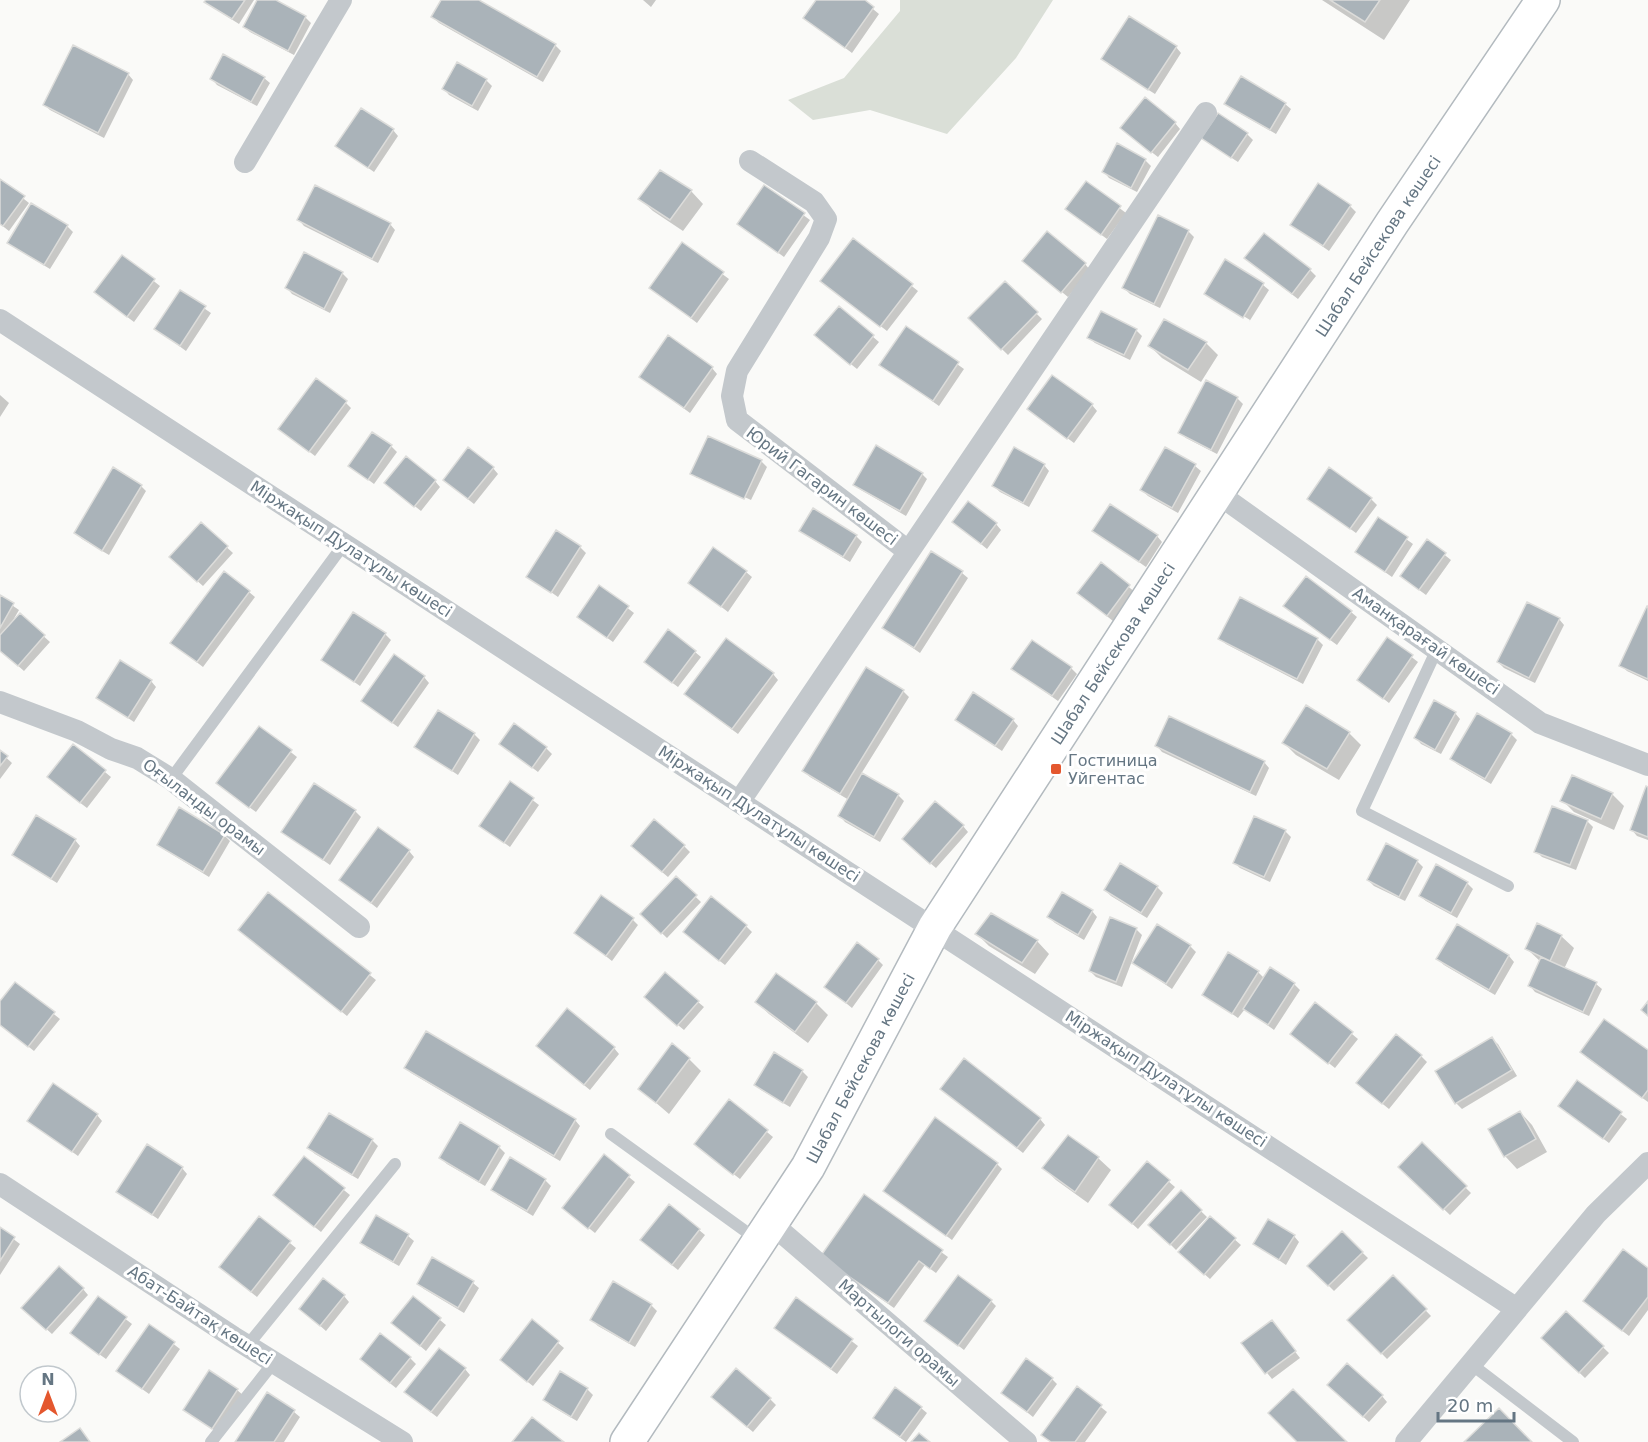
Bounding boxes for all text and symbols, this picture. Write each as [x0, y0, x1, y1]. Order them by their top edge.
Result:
street label: Шабал Бейсекова көшесі [1311, 152, 1444, 340]
street label: Юрий Гагарин көшесі [743, 423, 901, 549]
street label: Міржақып Дулатұлы көшесі [247, 477, 455, 621]
street label: Шабал Бейсекова көшесі [1047, 559, 1179, 748]
street label: Аманқарағай көшесі [1349, 583, 1503, 699]
street label: Міржақып Дулатұлы көшесі [655, 742, 863, 886]
place label: Гостиница Уйгентас [1068, 751, 1158, 788]
street label: Оғыланды орамы [139, 755, 269, 859]
marker: Гостиница Уйгентас [1049, 762, 1063, 776]
street label: Шабал Бейсекова көшесі [802, 970, 918, 1167]
street label: Міржақып Дулатұлы көшесі [1062, 1007, 1270, 1151]
street label: Абат-Байтақ көшесі [124, 1261, 276, 1369]
street label: Мартылоги орамы [835, 1275, 963, 1391]
north arrow [18, 1364, 78, 1424]
text: N [41, 1370, 55, 1389]
scale bar [1438, 1385, 1514, 1423]
text: 20 m [1447, 1395, 1493, 1416]

